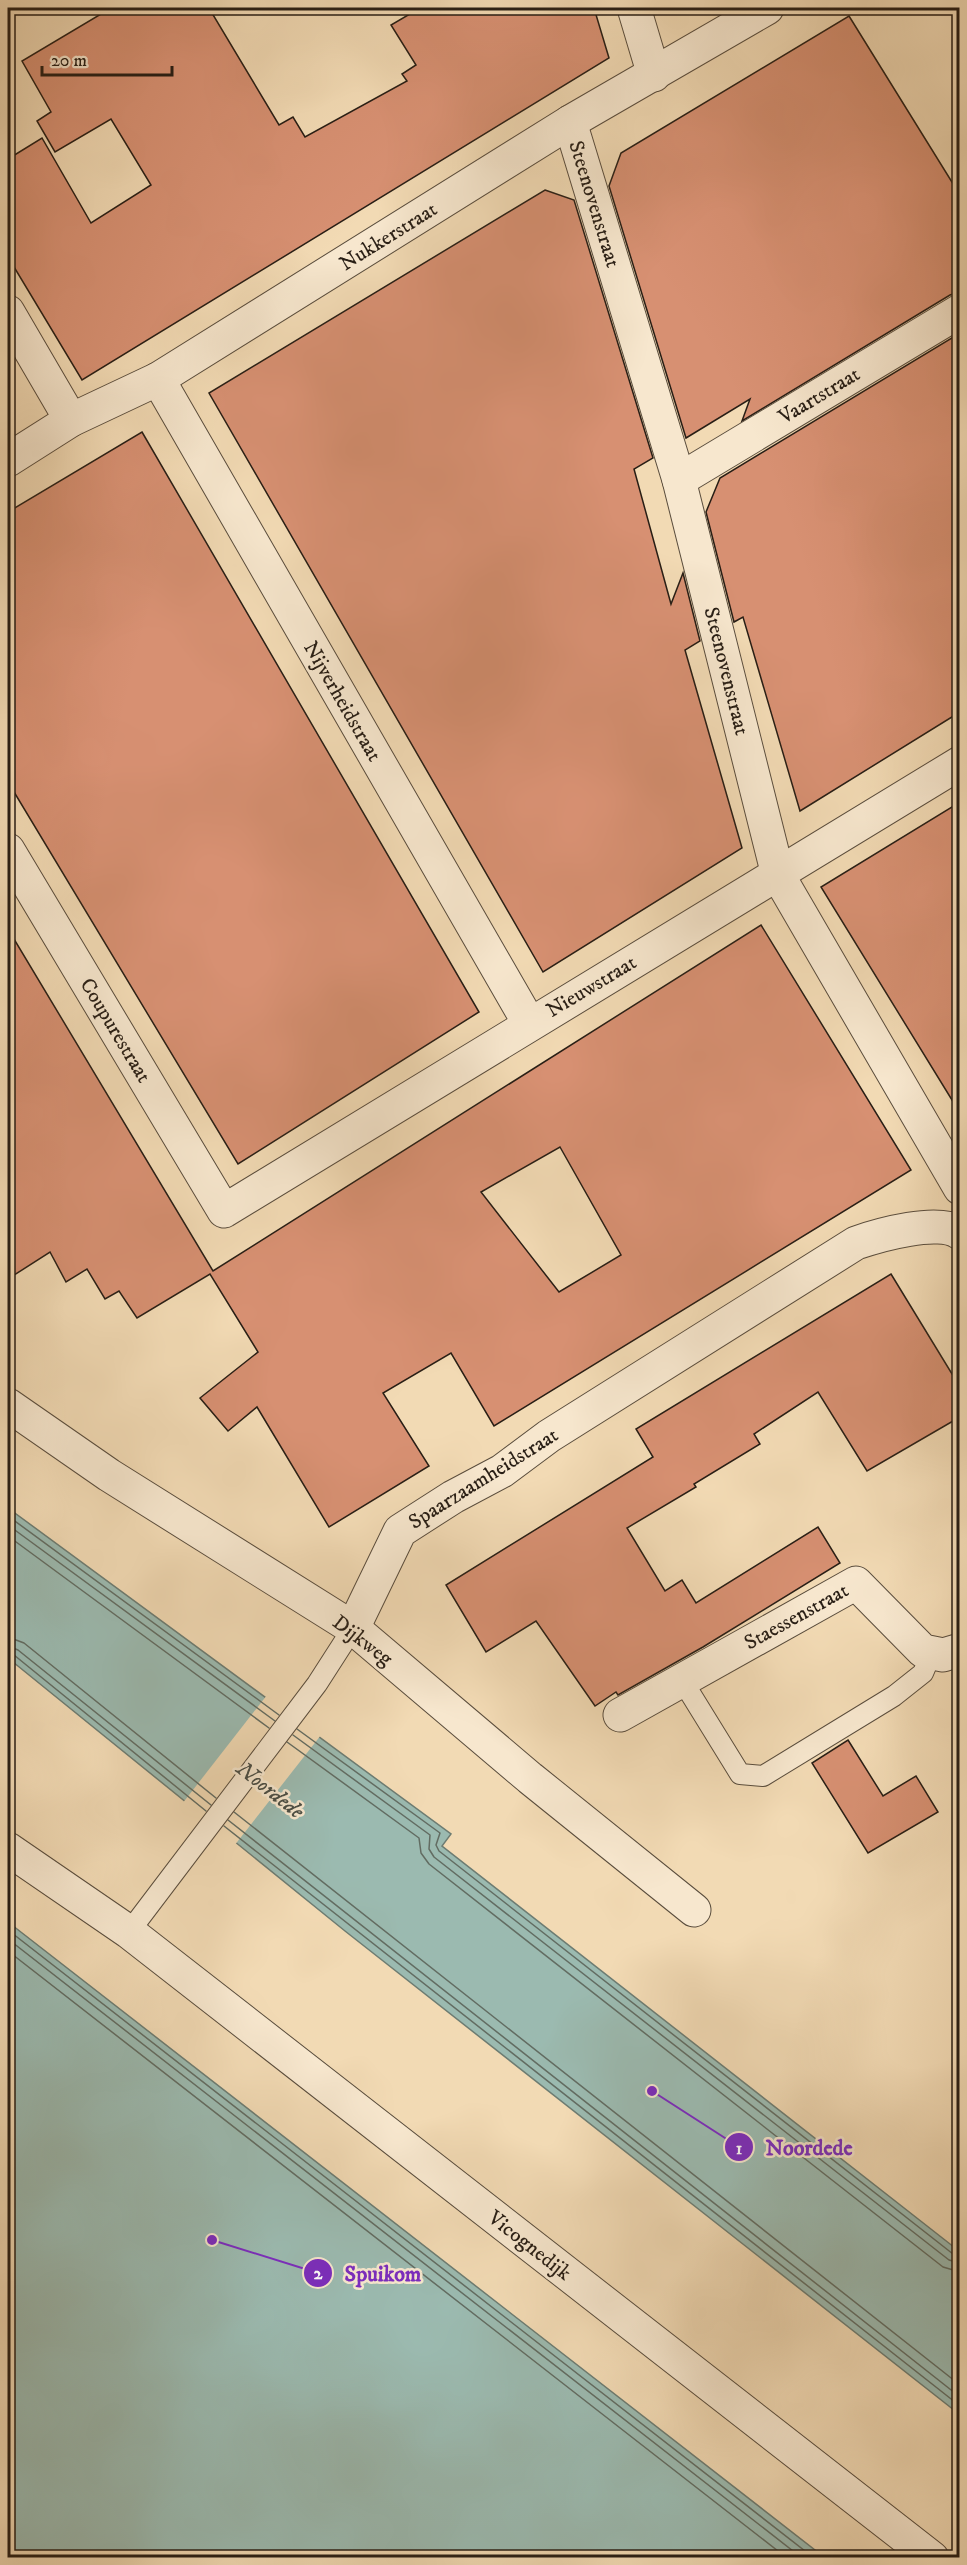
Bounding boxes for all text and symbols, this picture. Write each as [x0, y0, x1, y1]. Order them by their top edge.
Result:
scale bar [42, 39, 172, 77]
text: 20 m [51, 50, 87, 72]
street label: Steenovenstraat [562, 138, 626, 271]
street label: Nukkerstraat [335, 196, 442, 277]
street label: Vaartstraat [773, 361, 865, 431]
street label: Steenovenstraat [698, 604, 755, 738]
street label: Nijverheidstraat [297, 637, 387, 766]
street label: Nieuwstraat [542, 950, 641, 1024]
street label: Coupurestraat [74, 973, 157, 1088]
street label: Spaarzaamheidstraat [404, 1422, 563, 1535]
street label: Staessenstraat [740, 1577, 853, 1656]
street label: Dijkweg [327, 1610, 398, 1672]
water label: Noordede [229, 1754, 310, 1825]
callout: Noordede [724, 2127, 865, 2167]
text: Noordede [765, 2135, 853, 2162]
text: 1 [736, 2138, 743, 2160]
street label: Vicognedijk [482, 2204, 577, 2287]
callout: Spuikom [303, 2253, 434, 2293]
text: Spuikom [345, 2261, 422, 2288]
text: 2 [314, 2263, 324, 2285]

